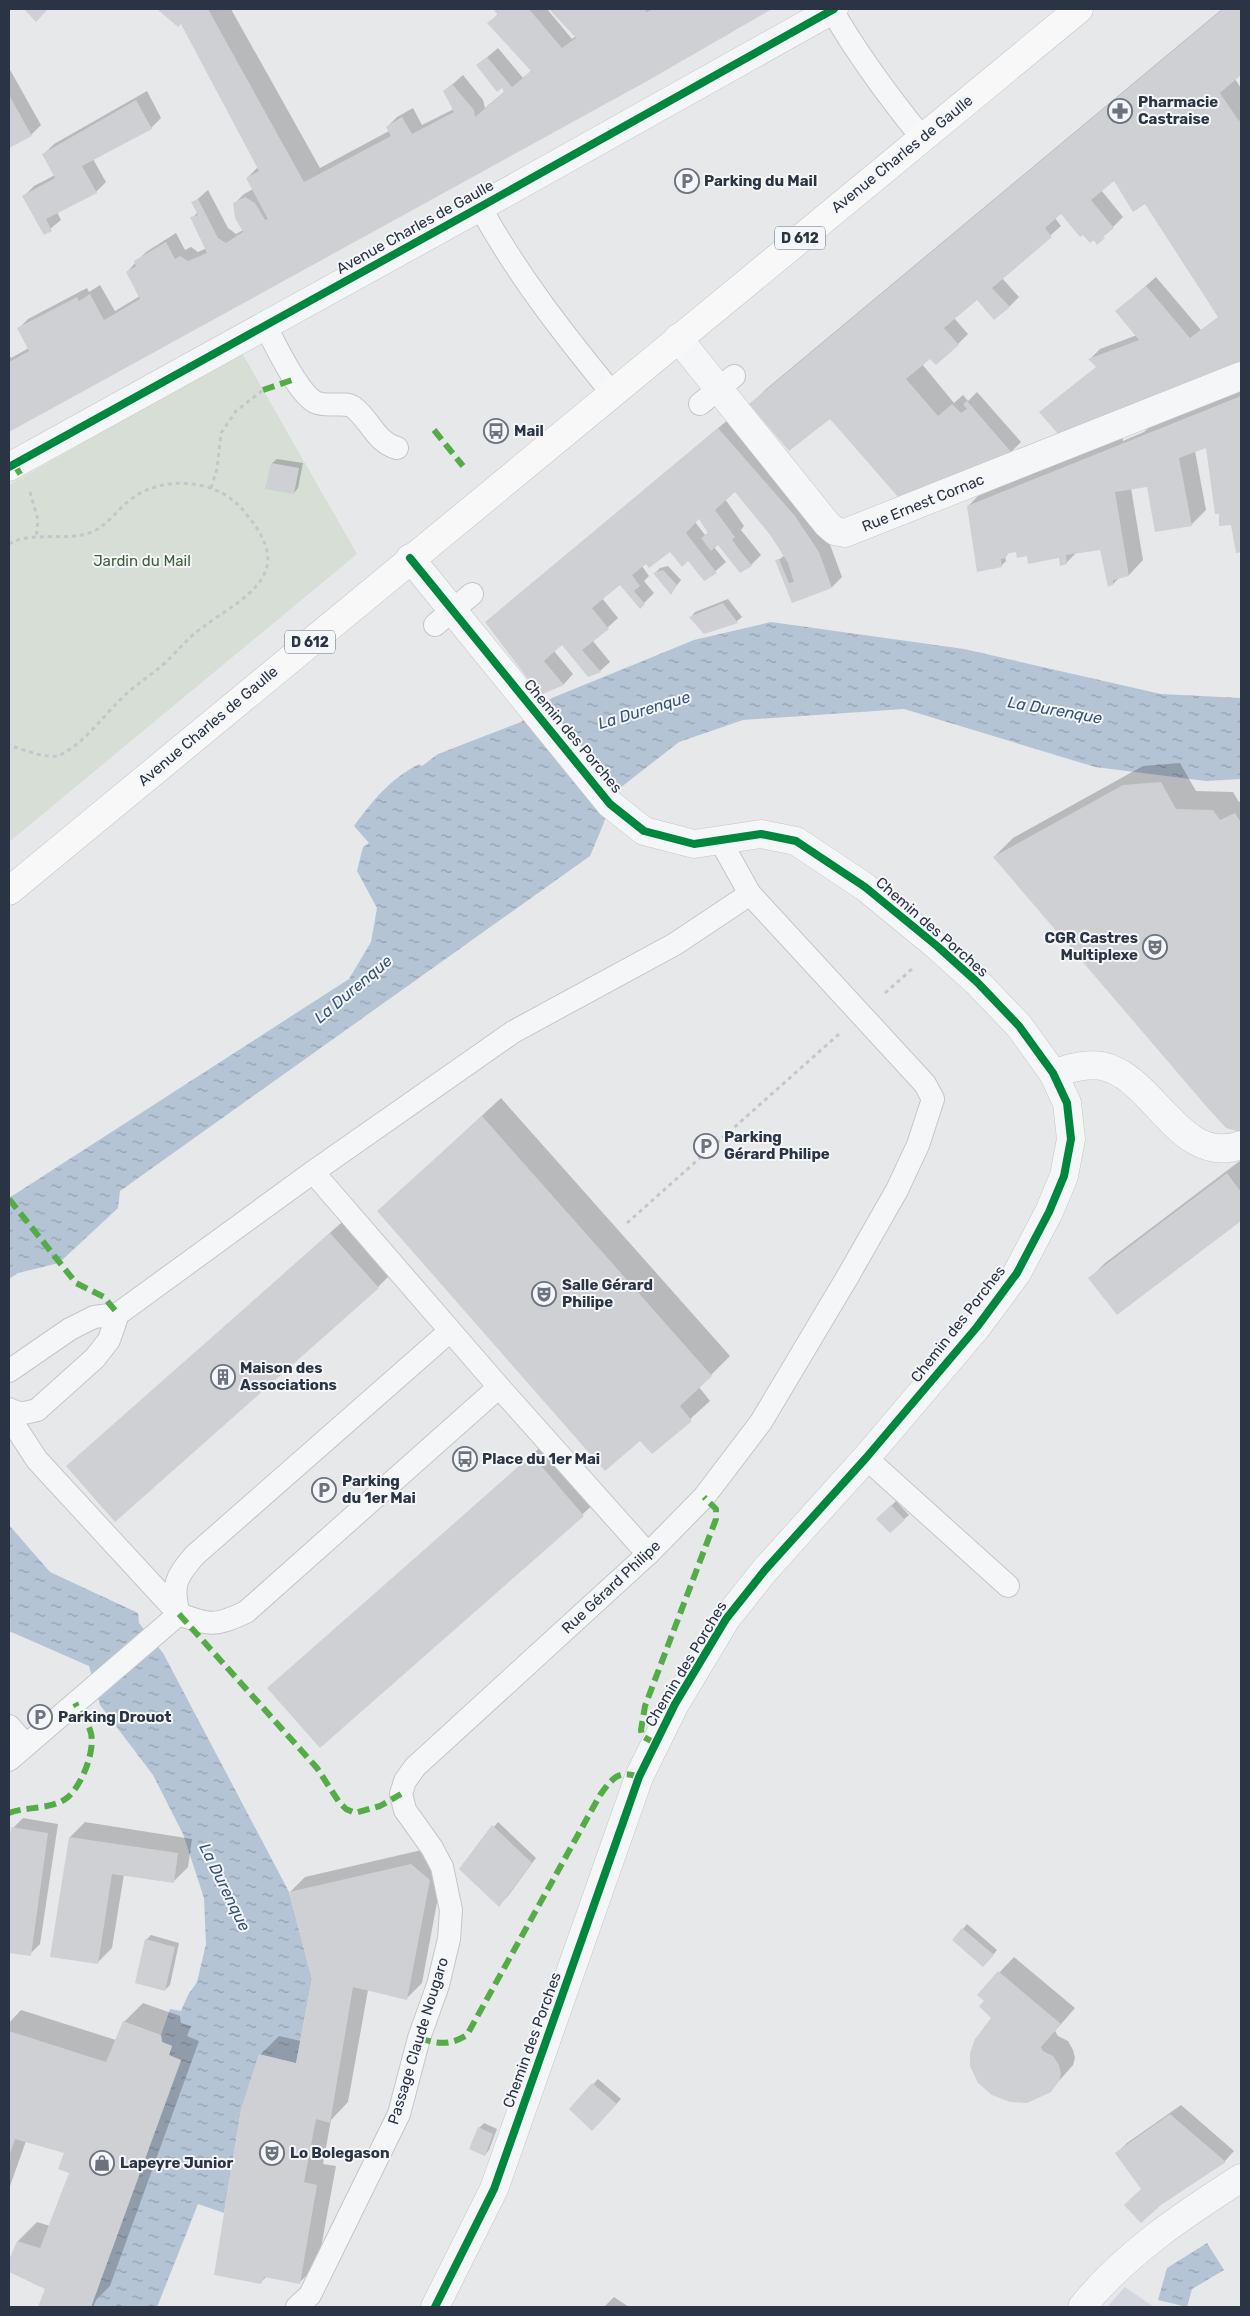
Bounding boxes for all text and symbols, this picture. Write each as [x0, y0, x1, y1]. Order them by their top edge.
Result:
street label: Avenue Charles de Gaulle [828, 91, 976, 217]
place label: Pharmacie Castraise [1138, 93, 1218, 128]
pharmacy icon: Pharmacie Castraise [1107, 98, 1133, 124]
parking icon: Parking du Mail [674, 168, 700, 194]
place label: Parking du Mail [704, 172, 817, 190]
street label: Avenue Charles de Gaulle [333, 176, 497, 278]
road number: D 612 [775, 227, 825, 250]
bus stop icon: Mail [483, 418, 509, 444]
place label: Mail [514, 422, 544, 440]
street label: Rue Ernest Cornac [859, 470, 987, 536]
park label: Jardin du Mail [93, 552, 191, 570]
road number: D 612 [285, 630, 335, 654]
street label: Avenue Charles de Gaulle [134, 662, 282, 790]
street label: Chemin des Porches [520, 675, 626, 797]
water label: La Durenque [595, 687, 693, 733]
water label: La Durenque [1006, 692, 1104, 728]
street label: Chemin des Porches [872, 873, 992, 981]
place label: CGR Castres Multiplexe [1045, 929, 1138, 964]
theatre icon: CGR Castres Multiplexe [1142, 934, 1168, 960]
water label: La Durenque [310, 951, 396, 1027]
place label: Parking Gérard Philipe [724, 1128, 830, 1163]
parking icon: Parking Gérard Philipe [693, 1133, 719, 1159]
street label: Chemin des Porches [907, 1262, 1009, 1386]
place label: Salle Gérard Philipe [562, 1276, 653, 1311]
theatre icon: Salle Gérard Philipe [531, 1281, 557, 1307]
place label: Maison des Associations [240, 1359, 337, 1394]
building icon: Maison des Associations [210, 1364, 236, 1390]
bus stop icon: Place du 1er Mai [452, 1446, 478, 1472]
place label: Place du 1er Mai [482, 1450, 600, 1468]
place label: Parking du 1er Mai [342, 1472, 416, 1507]
parking icon: Parking du 1er Mai [311, 1477, 337, 1503]
street label: Rue Gérard Philipe [558, 1537, 664, 1637]
street label: Chemin des Porches [641, 1598, 731, 1730]
parking icon: Parking Drouot [27, 1704, 53, 1730]
place label: Parking Drouot [58, 1708, 171, 1726]
water label: La Durenque [195, 1840, 255, 1934]
street label: Passage Claude Nougaro [384, 1955, 452, 2127]
street label: Chemin des Porches [499, 1969, 565, 2110]
theatre icon: Lo Bolegason [259, 2140, 285, 2166]
place label: Lo Bolegason [290, 2144, 390, 2162]
shop icon: Lapeyre Junior [89, 2150, 115, 2176]
place label: Lapeyre Junior [120, 2154, 233, 2172]

